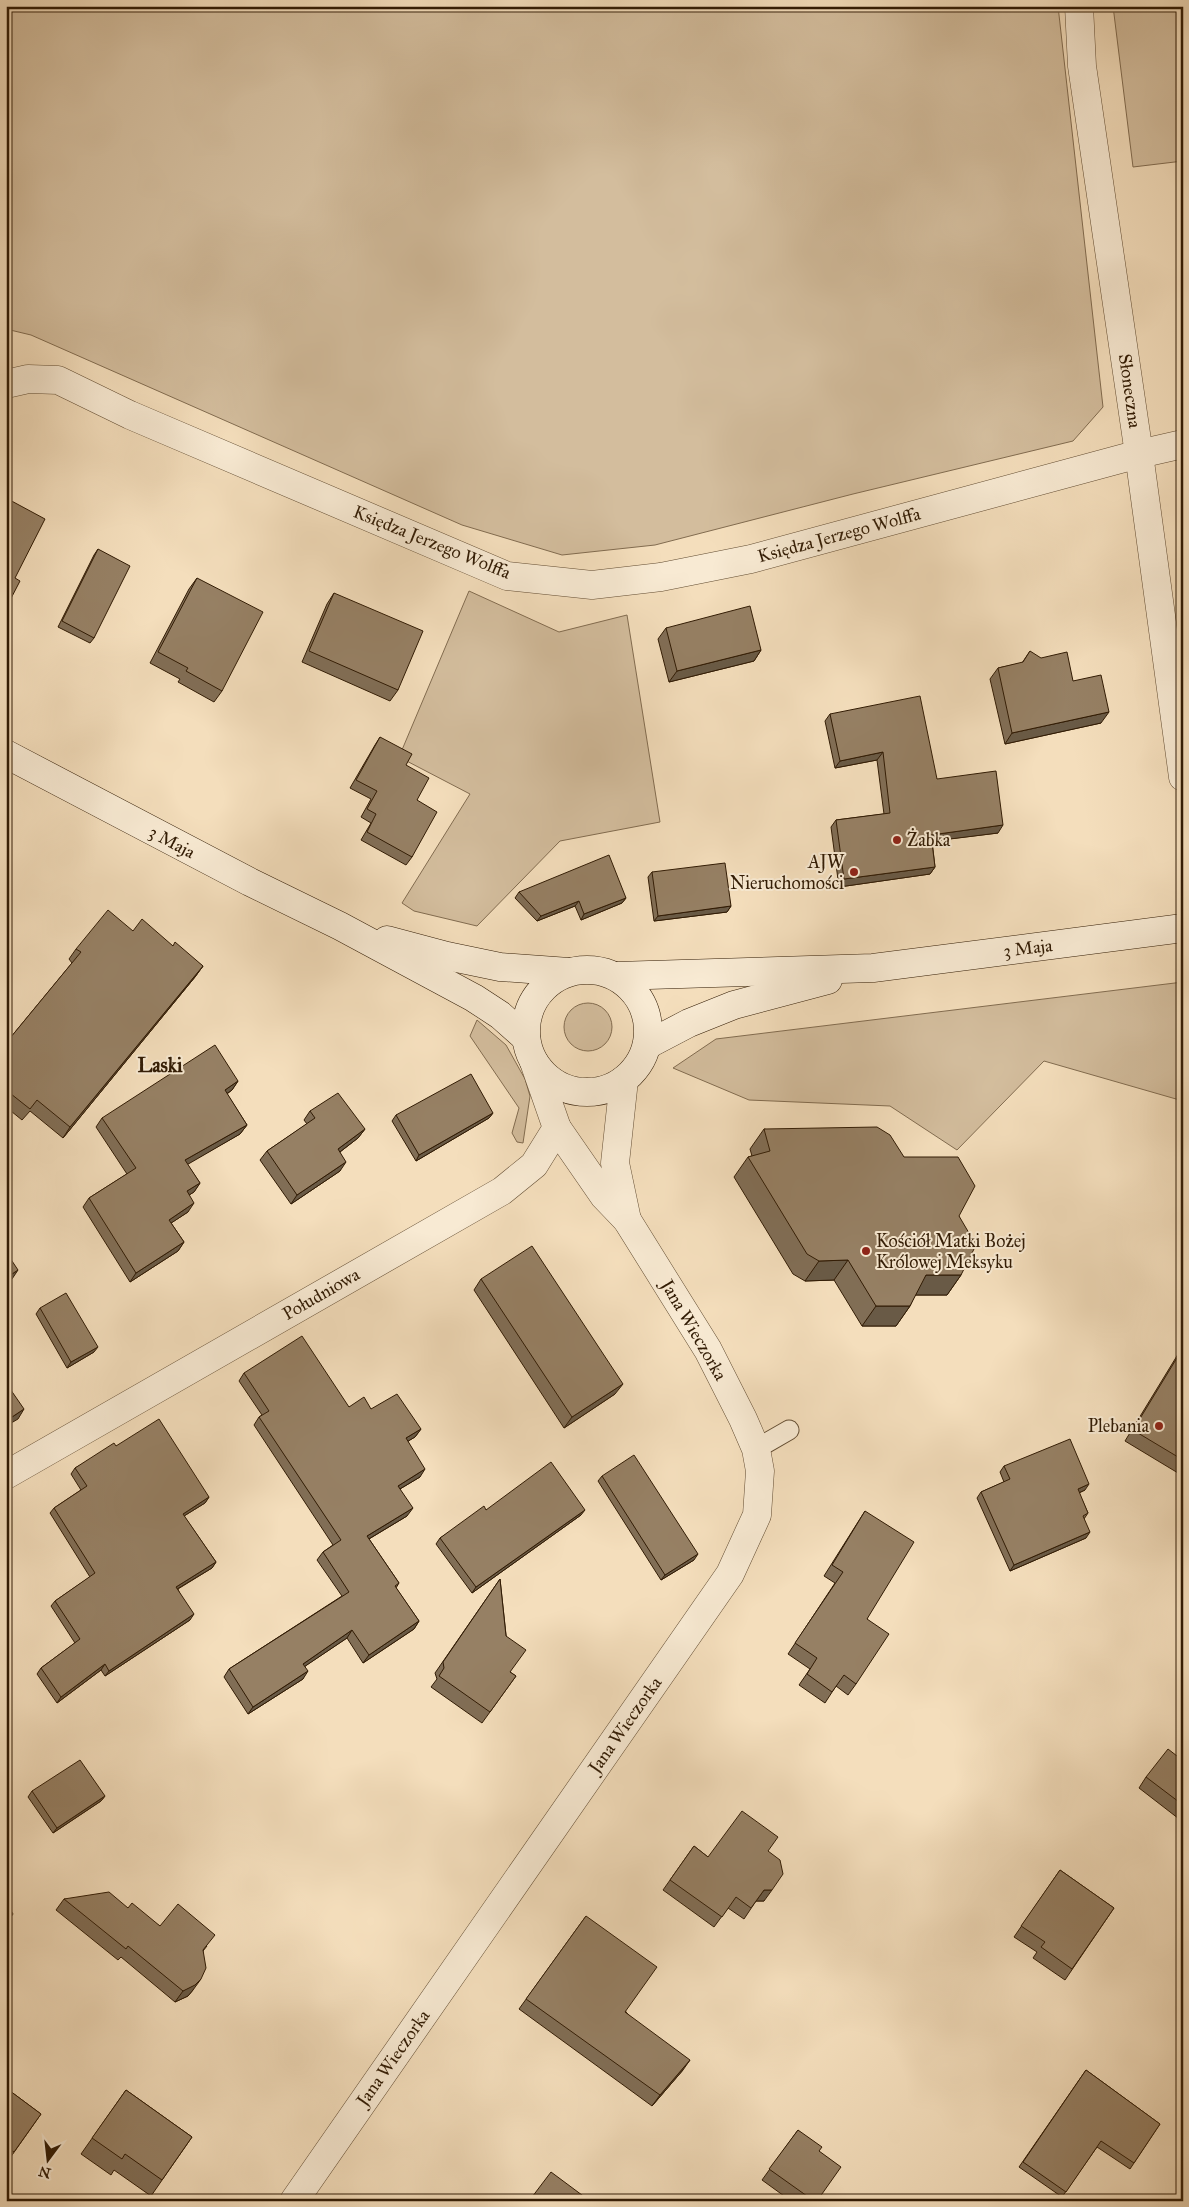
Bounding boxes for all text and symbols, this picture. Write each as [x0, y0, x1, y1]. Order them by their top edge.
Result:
street label: Słoneczna [1114, 352, 1146, 430]
street label: Księdza Jerzego Wolffa [350, 500, 514, 585]
street label: Księdza Jerzego Wolffa [755, 503, 923, 568]
street label: 3 Maja [145, 821, 199, 863]
place label: Żabka [907, 828, 951, 851]
marker: Żabka [891, 834, 903, 846]
place label: AJW Nieruchomości [730, 851, 845, 894]
marker: AJW Nieruchomości [848, 866, 860, 878]
street label: 3 Maja [1002, 934, 1054, 962]
district label: Laski [137, 1053, 183, 1077]
place label: Kościół Matki Bożej Królowej Meksyku [876, 1230, 1026, 1273]
marker: Kościół Matki Bożej Królowej Meksyku [860, 1245, 872, 1257]
street label: Południowa [278, 1263, 364, 1325]
street label: Jana Wieczorka [654, 1274, 732, 1385]
place label: Plebania [1088, 1415, 1149, 1437]
marker: Plebania [1153, 1420, 1165, 1432]
street label: Jana Wieczorka [583, 1672, 667, 1780]
street label: Jana Wieczorka [351, 2005, 435, 2113]
north arrow [22, 2134, 72, 2184]
text: N [37, 2162, 53, 2182]

